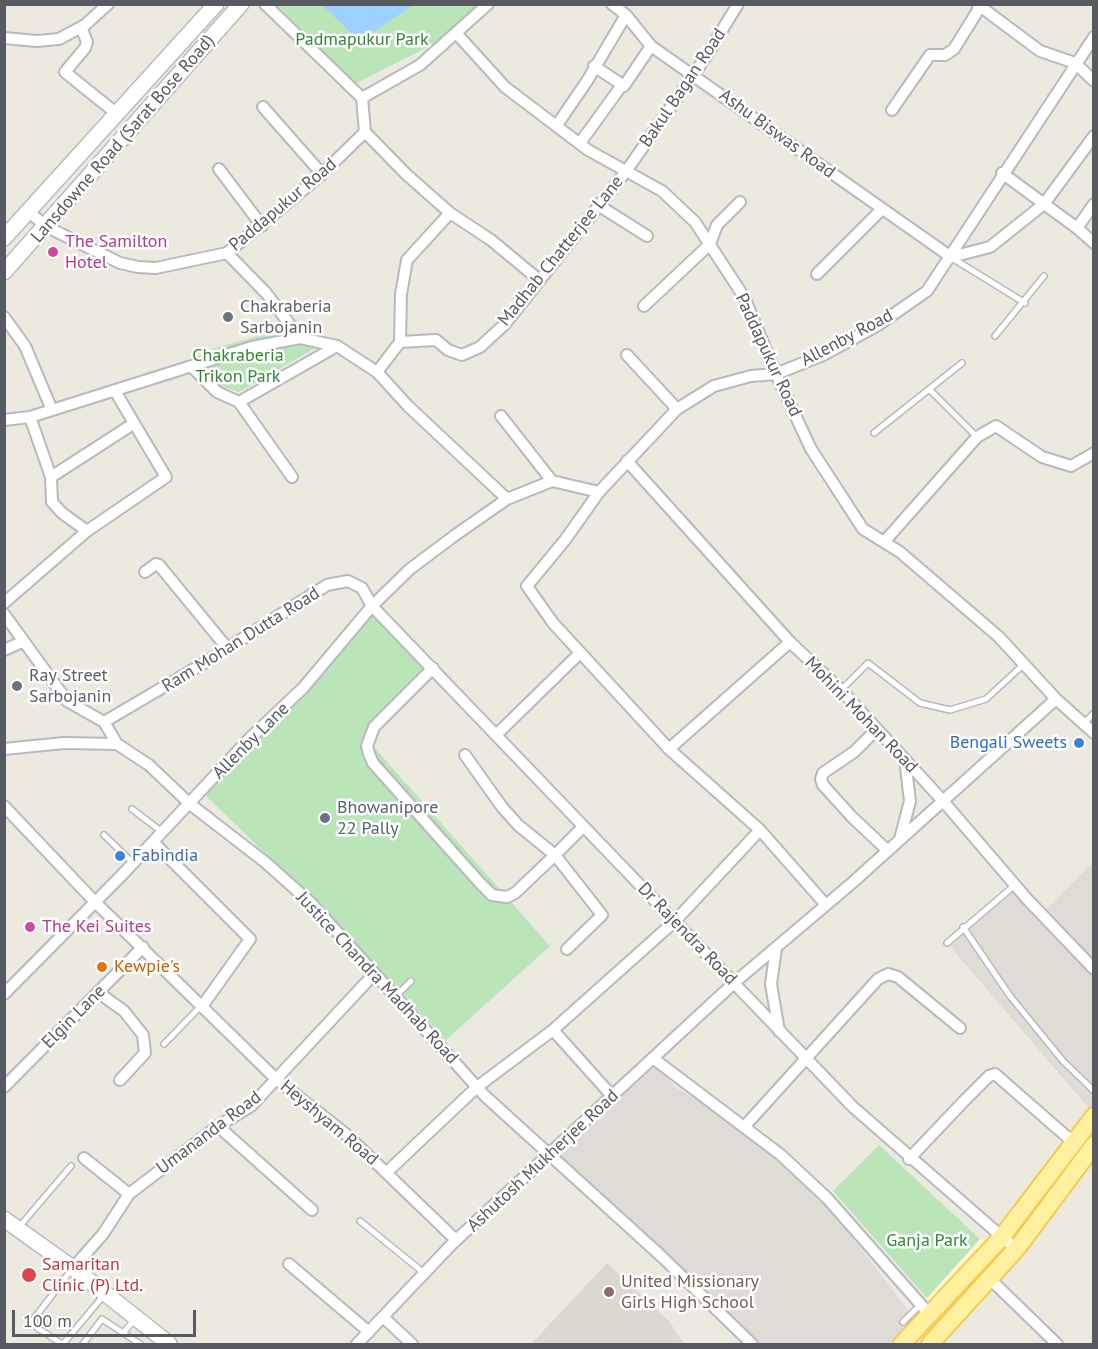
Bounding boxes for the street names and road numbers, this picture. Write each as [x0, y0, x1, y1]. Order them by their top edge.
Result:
street label: Bakul Bagan Road [635, 25, 731, 151]
street label: Lansdowne Road (Sarat Bose Road) [27, 31, 219, 247]
street label: Ashu Biswas Road [715, 85, 839, 183]
street label: Paddapukur Road [225, 154, 341, 256]
street label: Madhab Chatterjee Lane [494, 172, 628, 330]
street label: Paddapukur Road [730, 290, 806, 420]
street label: Allenby Road [797, 305, 897, 371]
street label: Ram Mohan Dutta Road [158, 583, 324, 697]
street label: Mohini Mohan Road [800, 652, 922, 778]
street label: Allenby Lane [208, 698, 294, 784]
street label: Dr Rajendra Road [633, 878, 741, 990]
street label: Justice Chandra Madhab Road [291, 887, 463, 1069]
street label: Elgin Lane [38, 981, 110, 1053]
street label: Heyshyam Road [276, 1076, 382, 1170]
street label: Ashutosh Mukherjee Road [463, 1085, 623, 1237]
street label: Umananda Road [152, 1087, 266, 1179]

